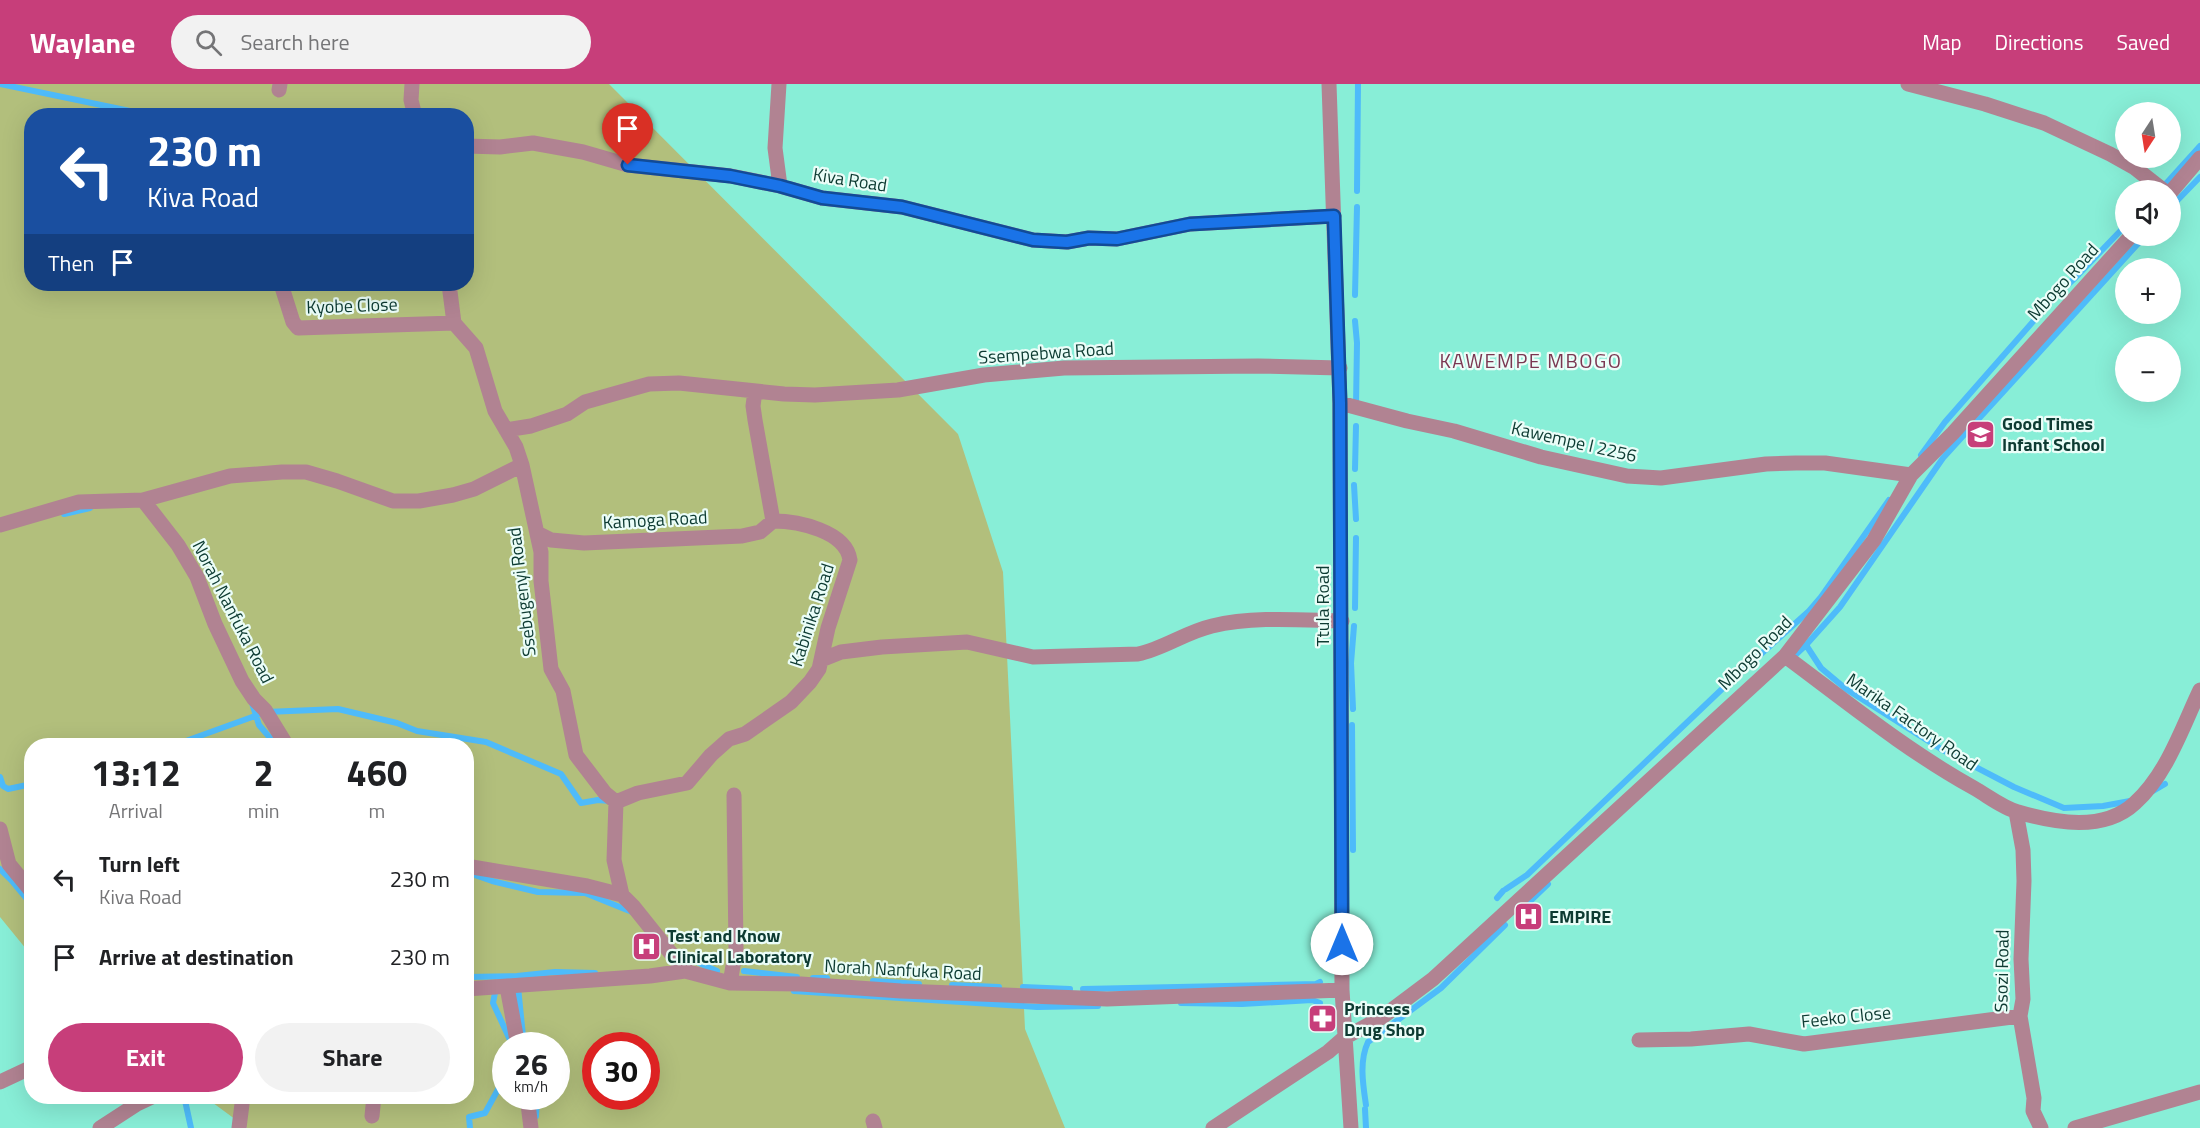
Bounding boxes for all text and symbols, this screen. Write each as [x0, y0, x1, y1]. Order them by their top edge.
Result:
search box [171, 15, 591, 69]
text: Waylane [30, 21, 135, 64]
text: Search here [240, 25, 350, 59]
icon: search [192, 26, 225, 59]
text: Map [1922, 26, 1962, 58]
text: Directions [1995, 26, 2084, 58]
text: Saved [2117, 26, 2170, 58]
north arrow [2115, 102, 2181, 168]
map controls [2115, 102, 2181, 402]
pin [602, 103, 653, 165]
icon: arrive [611, 112, 644, 145]
text: 230 m [147, 118, 262, 182]
icon: left [48, 132, 126, 210]
street label: Kiva Road [811, 160, 889, 199]
text: Kiva Road [147, 176, 259, 217]
button: sound [2115, 180, 2181, 246]
street label: Mbogo Road [2021, 237, 2105, 326]
text: Then [48, 246, 94, 280]
icon: arrive [106, 246, 139, 279]
button: + [2115, 258, 2181, 324]
street label: Kyobe Close [306, 290, 398, 321]
street label: Ssempebwa Road [977, 334, 1115, 371]
button: − [2115, 336, 2181, 402]
district label: KAWEMPE MBOGO [1439, 345, 1623, 376]
place label: Good Times Infant School [2002, 410, 2105, 458]
street label: Kawempe I 2256 [1509, 414, 1640, 469]
school or university icon: Good Times Infant School [1965, 418, 1997, 450]
street label: Kamoga Road [602, 503, 708, 536]
street label: Ssebugenyi Road [500, 526, 543, 658]
street label: Norah Nanfuka Road [186, 536, 281, 688]
street label: Kabinika Road [782, 560, 841, 670]
street label: Ttula Road [1309, 566, 1336, 646]
street label: Mbogo Road [1711, 609, 1798, 696]
street label: Marika Factory Road [1841, 666, 1984, 777]
text: 13:12 [91, 745, 181, 800]
text: 2 [254, 745, 274, 800]
text: 460 [347, 745, 407, 800]
text: Arrival [109, 795, 163, 826]
text: min [248, 795, 280, 826]
text: m [368, 795, 385, 826]
text: Turn left [99, 847, 180, 881]
text: 230 m [390, 862, 450, 896]
icon: left [48, 863, 81, 896]
text: Kiva Road [99, 881, 182, 912]
hospital icon: EMPIRE [1512, 901, 1544, 933]
place label: EMPIRE [1549, 903, 1611, 930]
position arrow [1310, 912, 1374, 976]
place label: Test and Know Clinical Laboratory [667, 922, 812, 970]
street label: Ssozi Road [1987, 929, 2016, 1013]
hospital icon: Test and Know Clinical Laboratory [630, 930, 662, 962]
text: Arrive at destination [99, 940, 294, 974]
text: 230 m [390, 940, 450, 974]
icon: arrive [48, 941, 81, 974]
street label: Norah Nanfuka Road [824, 952, 982, 987]
place label: Princess Drug Shop [1344, 995, 1425, 1043]
street label: Feeko Close [1800, 998, 1892, 1035]
pharmacy icon: Princess Drug Shop [1307, 1003, 1339, 1035]
button: Exit [48, 1023, 243, 1092]
button: Share [255, 1023, 450, 1092]
speed limit sign: 30 [582, 1032, 660, 1110]
text: 26 [514, 1041, 548, 1087]
text: km/h [514, 1075, 548, 1098]

